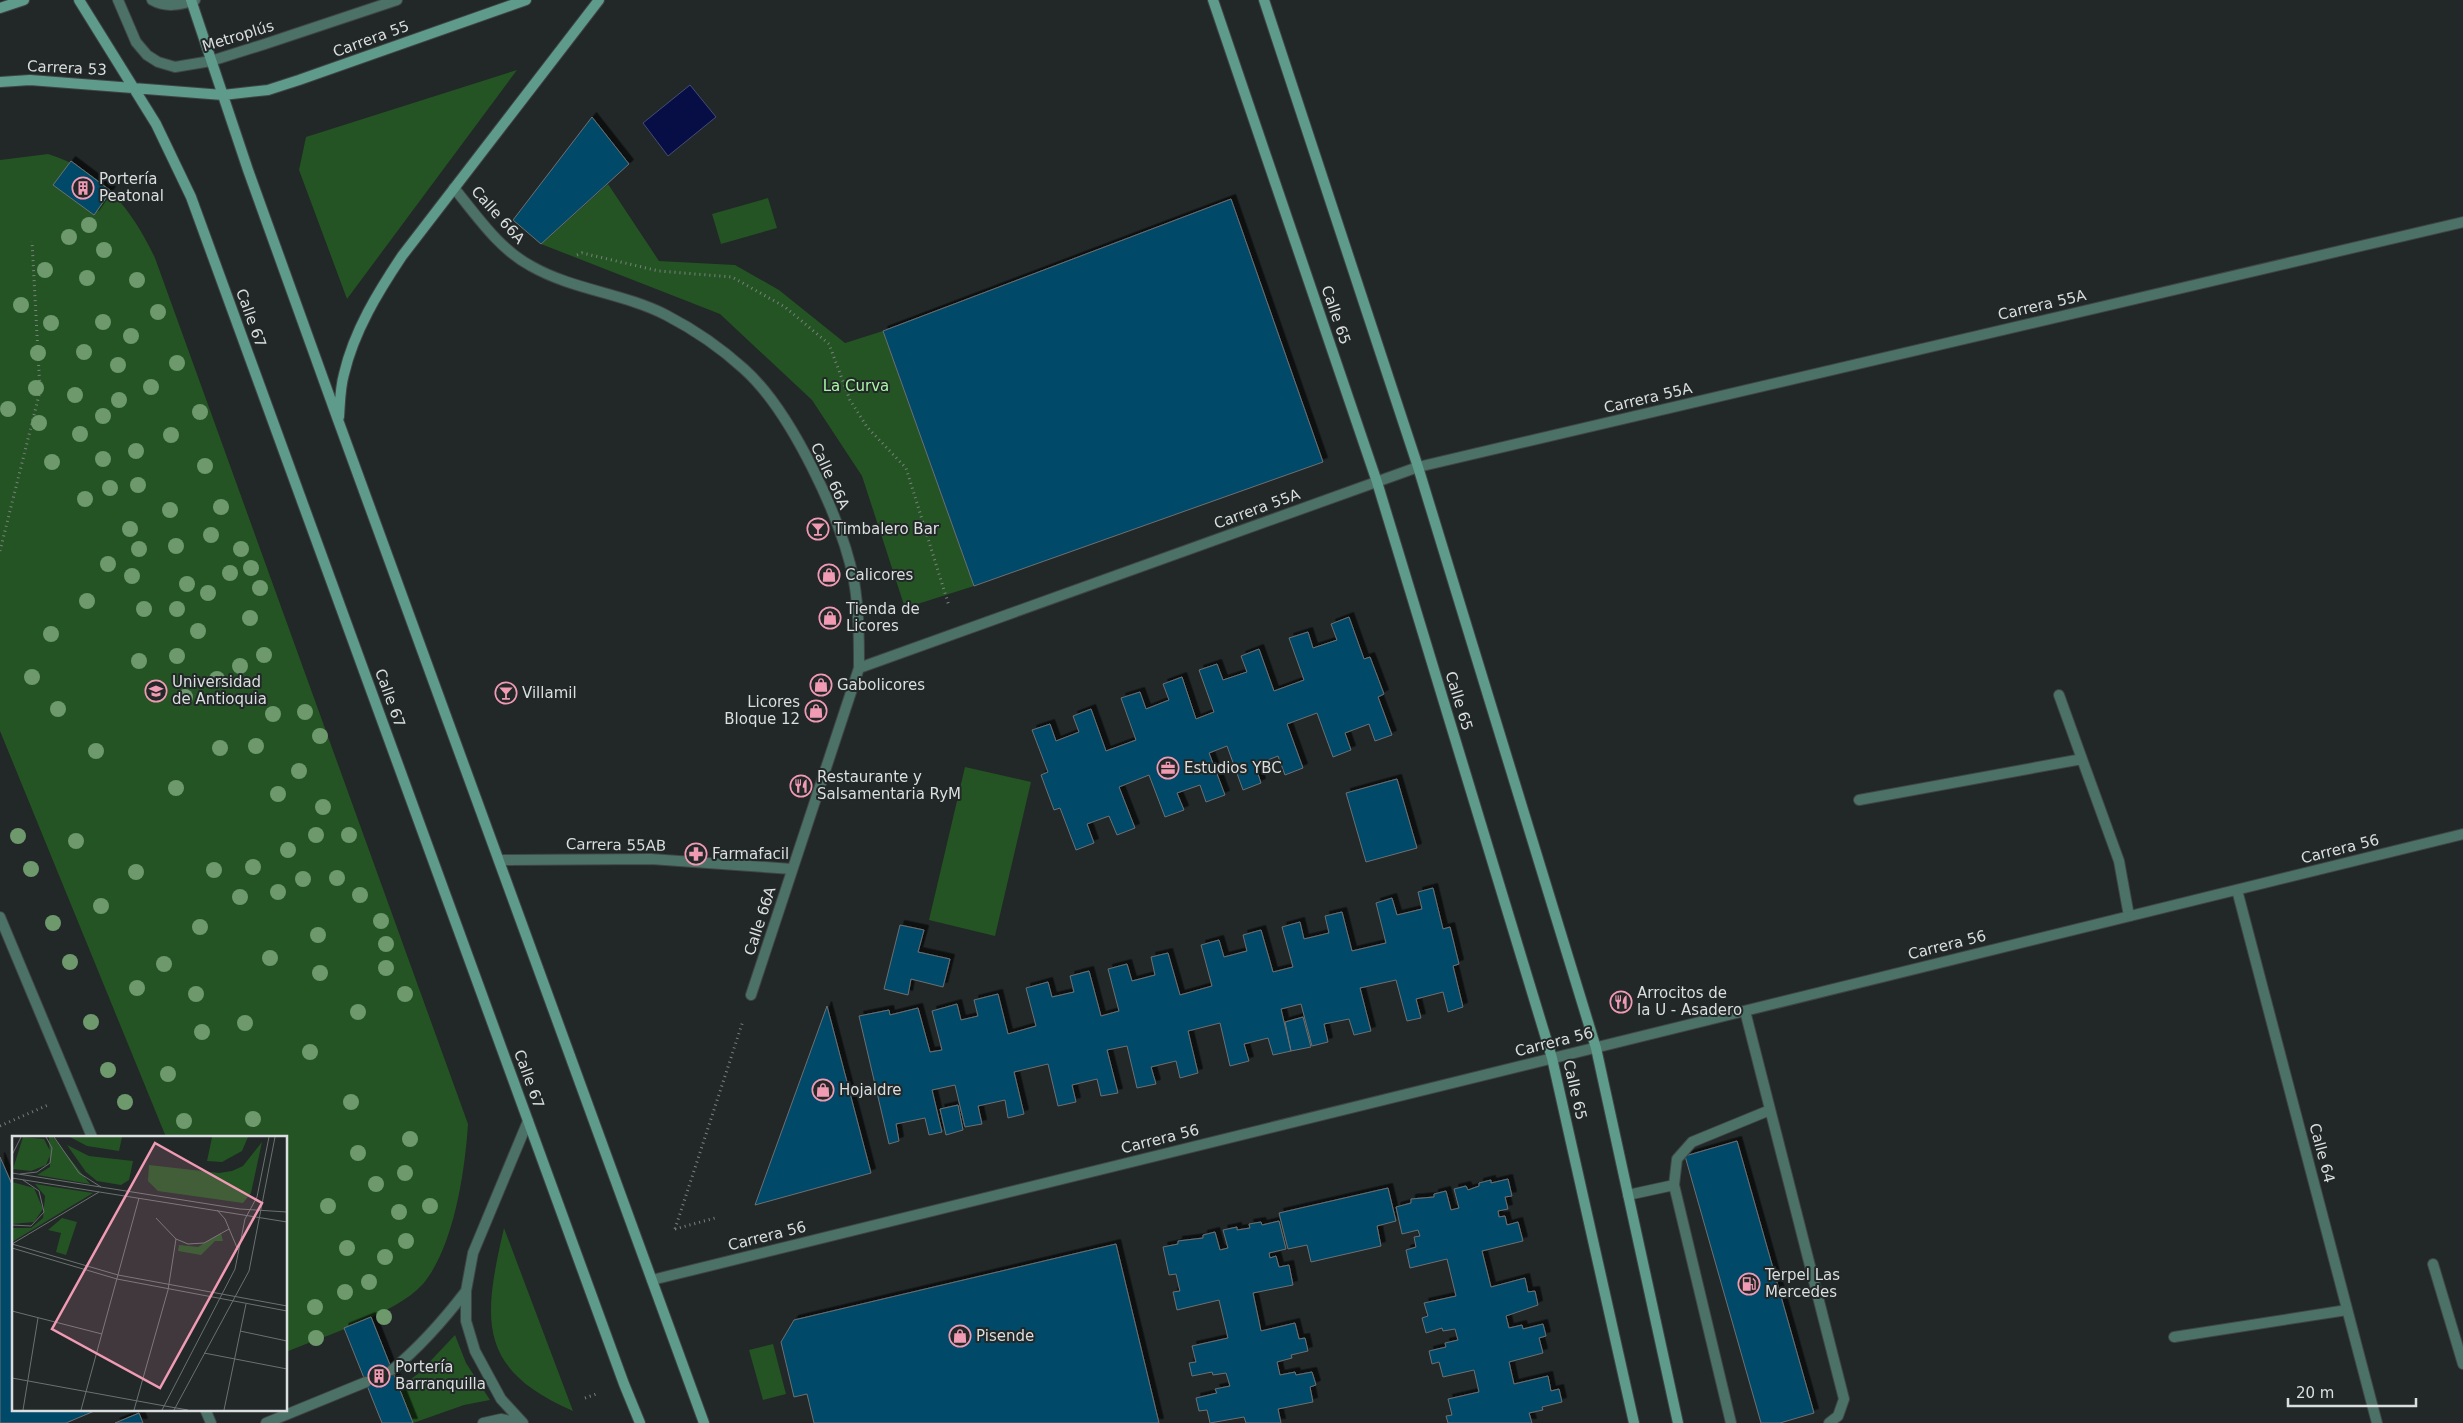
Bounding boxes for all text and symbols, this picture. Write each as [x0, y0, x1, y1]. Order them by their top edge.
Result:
street label: Metroplús [200, 17, 276, 55]
street label: Carrera 55 [330, 17, 412, 61]
street label: Carrera 53 [27, 57, 107, 79]
place label: Portería Peatonal [99, 170, 164, 205]
building icon: Portería Peatonal [71, 176, 95, 200]
street label: Calle 66A [467, 182, 529, 248]
street label: Calle 65 [1318, 283, 1354, 347]
street label: Calle 67 [232, 286, 270, 350]
street label: Carrera 55A [1996, 286, 2089, 324]
park label: La Curva [823, 377, 889, 395]
street label: Carrera 55A [1602, 379, 1695, 417]
street label: Calle 66A [807, 440, 854, 513]
street label: Carrera 55A [1212, 485, 1303, 533]
bar icon: Timbalero Bar [806, 517, 830, 541]
place label: Timbalero Bar [833, 520, 940, 538]
shop icon: Calicores [817, 563, 841, 587]
place label: Calicores [845, 566, 913, 584]
place label: Tienda de Licores [845, 600, 920, 635]
shop icon: Tienda de Licores [818, 606, 842, 630]
street label: Calle 67 [371, 666, 409, 730]
street label: Calle 65 [1441, 669, 1477, 733]
place label: Universidad de Antioquia [172, 673, 267, 708]
shop icon: Gabolicores [809, 673, 833, 697]
place label: Gabolicores [837, 676, 925, 694]
school or university icon: Universidad de Antioquia [144, 679, 168, 703]
bar icon: Villamil [494, 681, 518, 705]
place label: Villamil [522, 684, 577, 702]
place label: Licores Bloque 12 [724, 693, 800, 728]
shop icon: Licores Bloque 12 [804, 699, 828, 723]
office icon: Estudios YBC [1156, 756, 1180, 780]
place label: Estudios YBC [1184, 759, 1282, 777]
place label: Restaurante y Salsamentaria RyM [817, 768, 961, 803]
restaurant icon: Restaurante y Salsamentaria RyM [789, 774, 813, 798]
street label: Carrera 56 [2299, 831, 2381, 867]
street label: Carrera 55AB [566, 835, 666, 855]
pharmacy icon: Farmafacil [684, 842, 708, 866]
place label: Farmafacil [712, 845, 789, 863]
street label: Calle 66A [740, 884, 780, 958]
street label: Carrera 56 [1906, 927, 1988, 963]
place label: Arrocitos de la U - Asadero [1637, 984, 1742, 1019]
restaurant icon: Arrocitos de la U - Asadero [1609, 990, 1633, 1014]
street label: Carrera 56 [1513, 1024, 1595, 1060]
street label: Calle 67 [510, 1047, 548, 1111]
street label: Calle 65 [1559, 1058, 1591, 1122]
shop icon: Hojaldre [811, 1078, 835, 1102]
place label: Hojaldre [839, 1081, 902, 1099]
street label: Carrera 56 [1119, 1121, 1201, 1157]
street label: Calle 64 [2305, 1121, 2339, 1185]
inset map [12, 1136, 288, 1410]
street label: Carrera 56 [726, 1218, 808, 1254]
place label: Terpel Las Mercedes [1764, 1266, 1840, 1301]
fuel station icon: Terpel Las Mercedes [1737, 1272, 1761, 1296]
shop icon: Pisende [948, 1324, 972, 1348]
place label: Pisende [976, 1327, 1034, 1345]
place label: Portería Barranquilla [395, 1358, 486, 1393]
building icon: Portería Barranquilla [367, 1364, 391, 1388]
scale bar [2288, 1376, 2416, 1408]
text: 20 m [2296, 1384, 2334, 1402]

